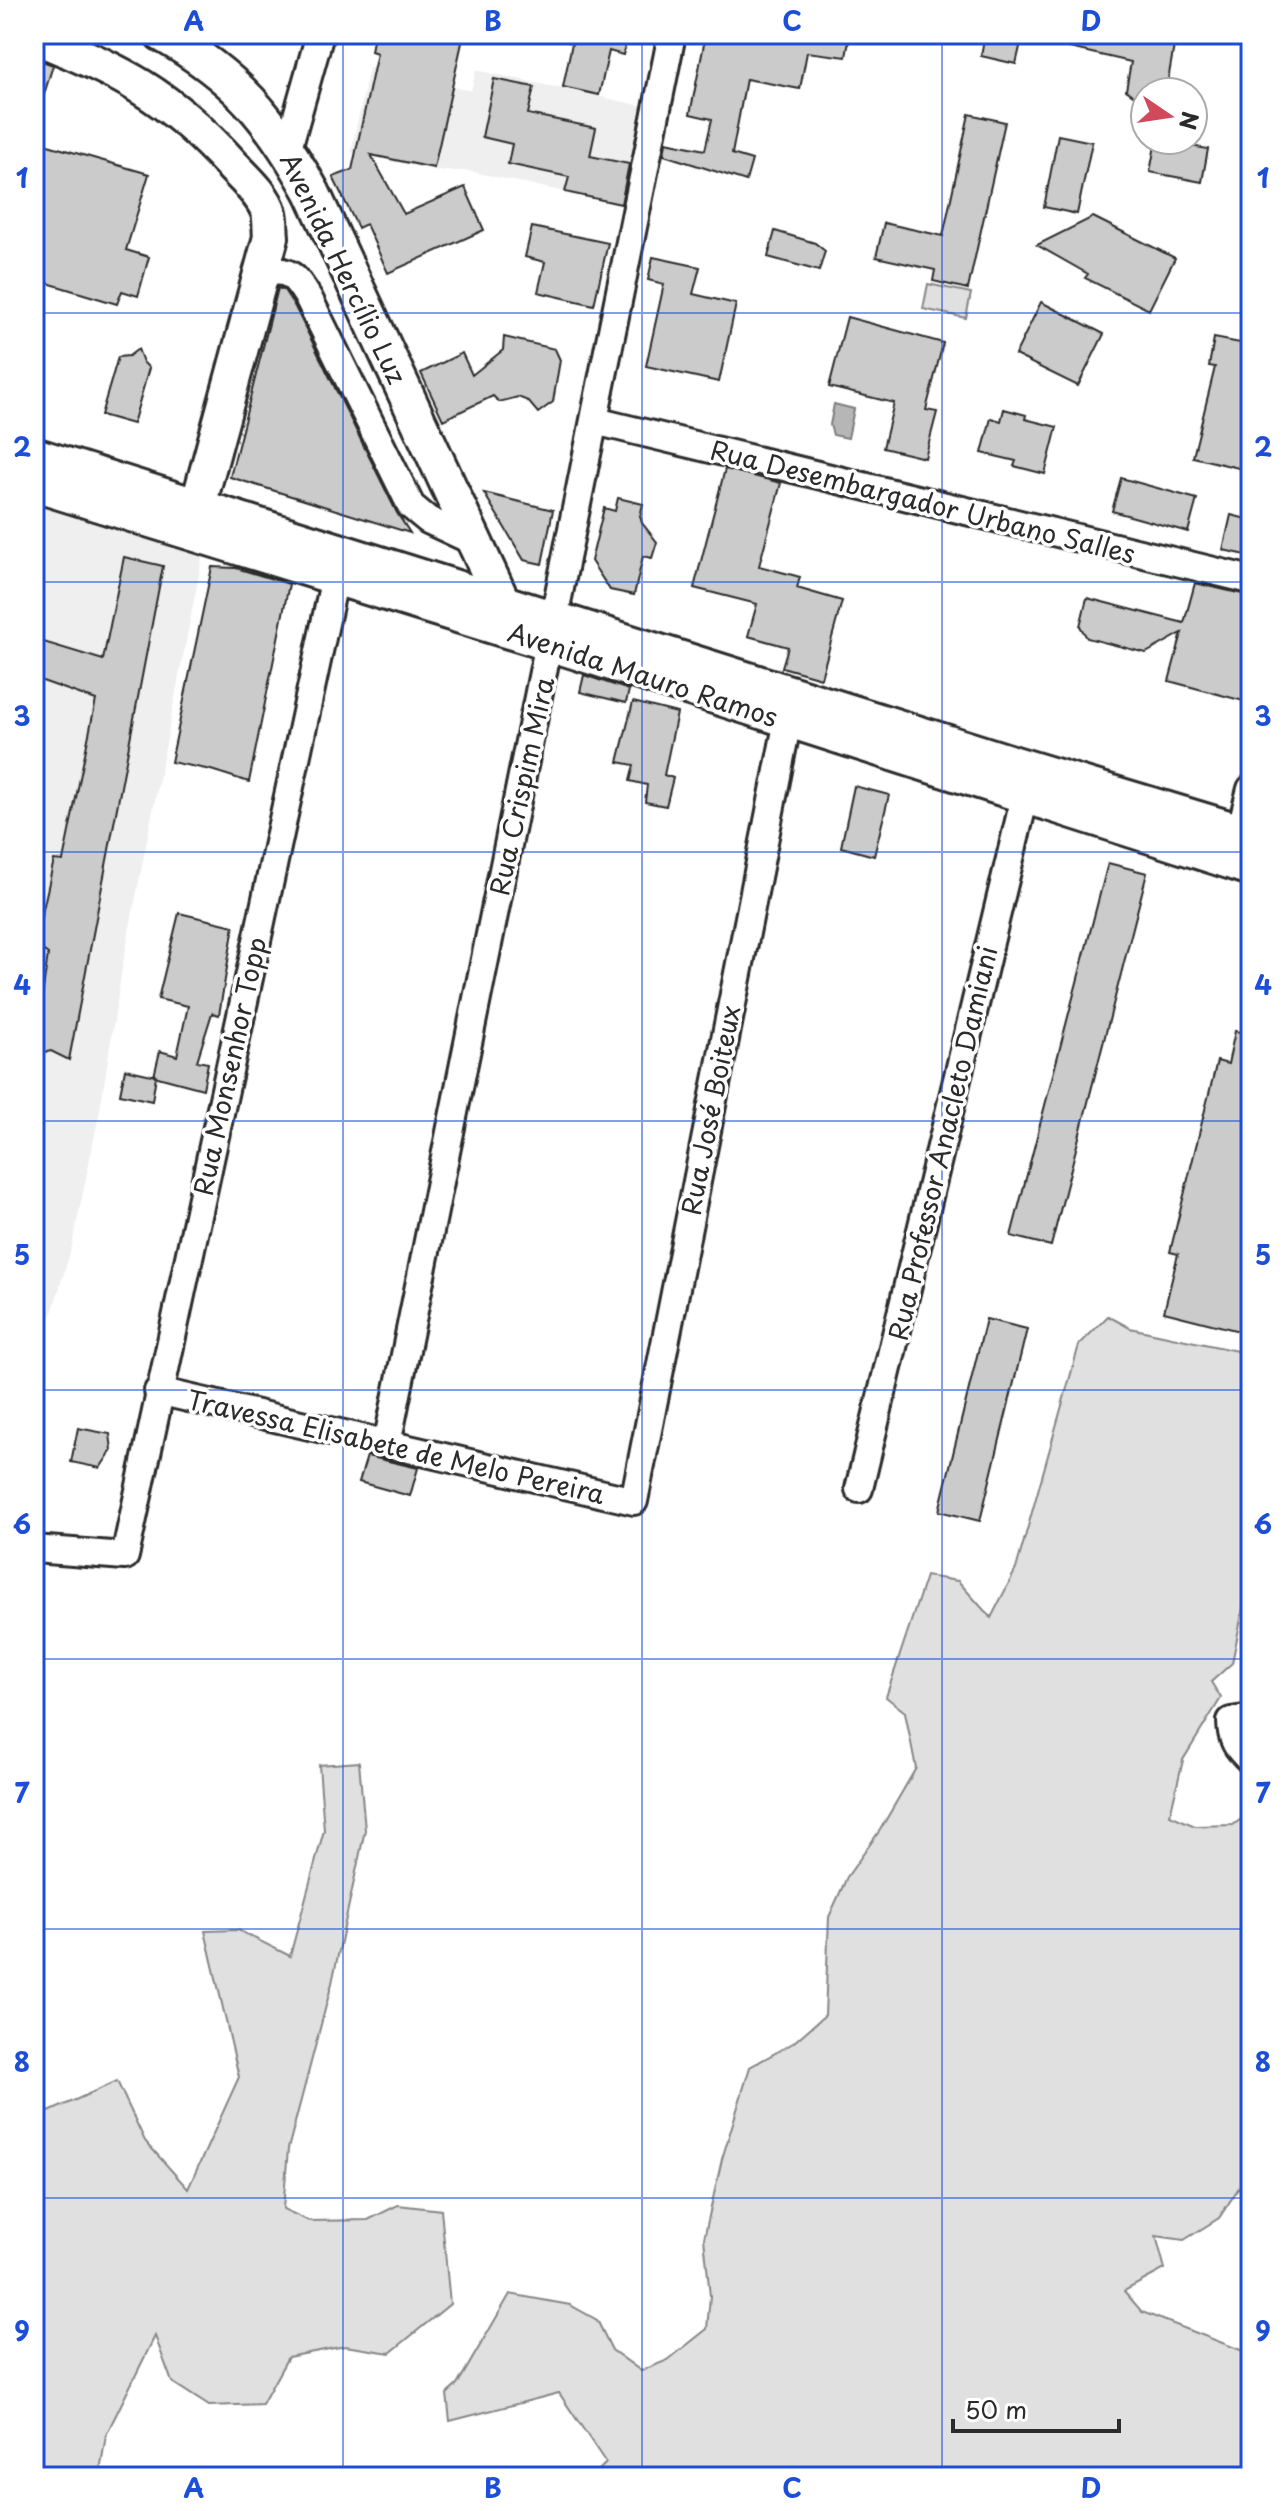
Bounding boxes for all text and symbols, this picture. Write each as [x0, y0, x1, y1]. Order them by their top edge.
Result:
text: A [184, 1, 204, 40]
text: B [484, 1, 502, 40]
text: C [782, 1, 802, 40]
text: D [1081, 1, 1101, 40]
north arrow [1129, 76, 1209, 156]
text: N [1172, 109, 1208, 133]
street label: Avenida Hercílio Luz [271, 146, 417, 390]
text: 1 [16, 158, 28, 197]
text: 1 [1257, 158, 1269, 197]
text: 2 [13, 427, 31, 466]
text: 2 [1254, 427, 1272, 466]
street label: Rua Desembargador Urbano Salles [707, 429, 1139, 573]
street label: Avenida Mauro Ramos [503, 612, 783, 736]
street label: Rua Crispim Mira [479, 673, 563, 899]
text: 3 [13, 696, 31, 735]
text: 3 [1254, 696, 1272, 735]
street label: Rua Monsenhor Topp [183, 933, 275, 1199]
street label: Rua Professor Anacleto Damiani [878, 942, 1006, 1344]
text: 4 [13, 965, 31, 1004]
text: 4 [1254, 965, 1272, 1004]
street label: Rua José Boiteux [671, 1002, 749, 1218]
text: 5 [14, 1235, 30, 1274]
text: 5 [1255, 1235, 1271, 1274]
street label: Travessa Elisabete de Melo Pereira [183, 1379, 609, 1513]
text: 6 [13, 1504, 31, 1543]
text: 6 [1254, 1504, 1272, 1543]
text: 7 [15, 1773, 30, 1812]
text: 7 [1256, 1773, 1271, 1812]
text: 8 [14, 2042, 30, 2081]
text: 8 [1255, 2042, 1271, 2081]
text: 9 [14, 2311, 30, 2350]
text: 9 [1255, 2311, 1271, 2350]
scale bar [953, 2383, 1119, 2433]
text: 50 m [965, 2391, 1027, 2427]
text: A [184, 2468, 204, 2507]
text: B [484, 2468, 502, 2507]
text: C [782, 2468, 802, 2507]
text: D [1081, 2468, 1101, 2507]

